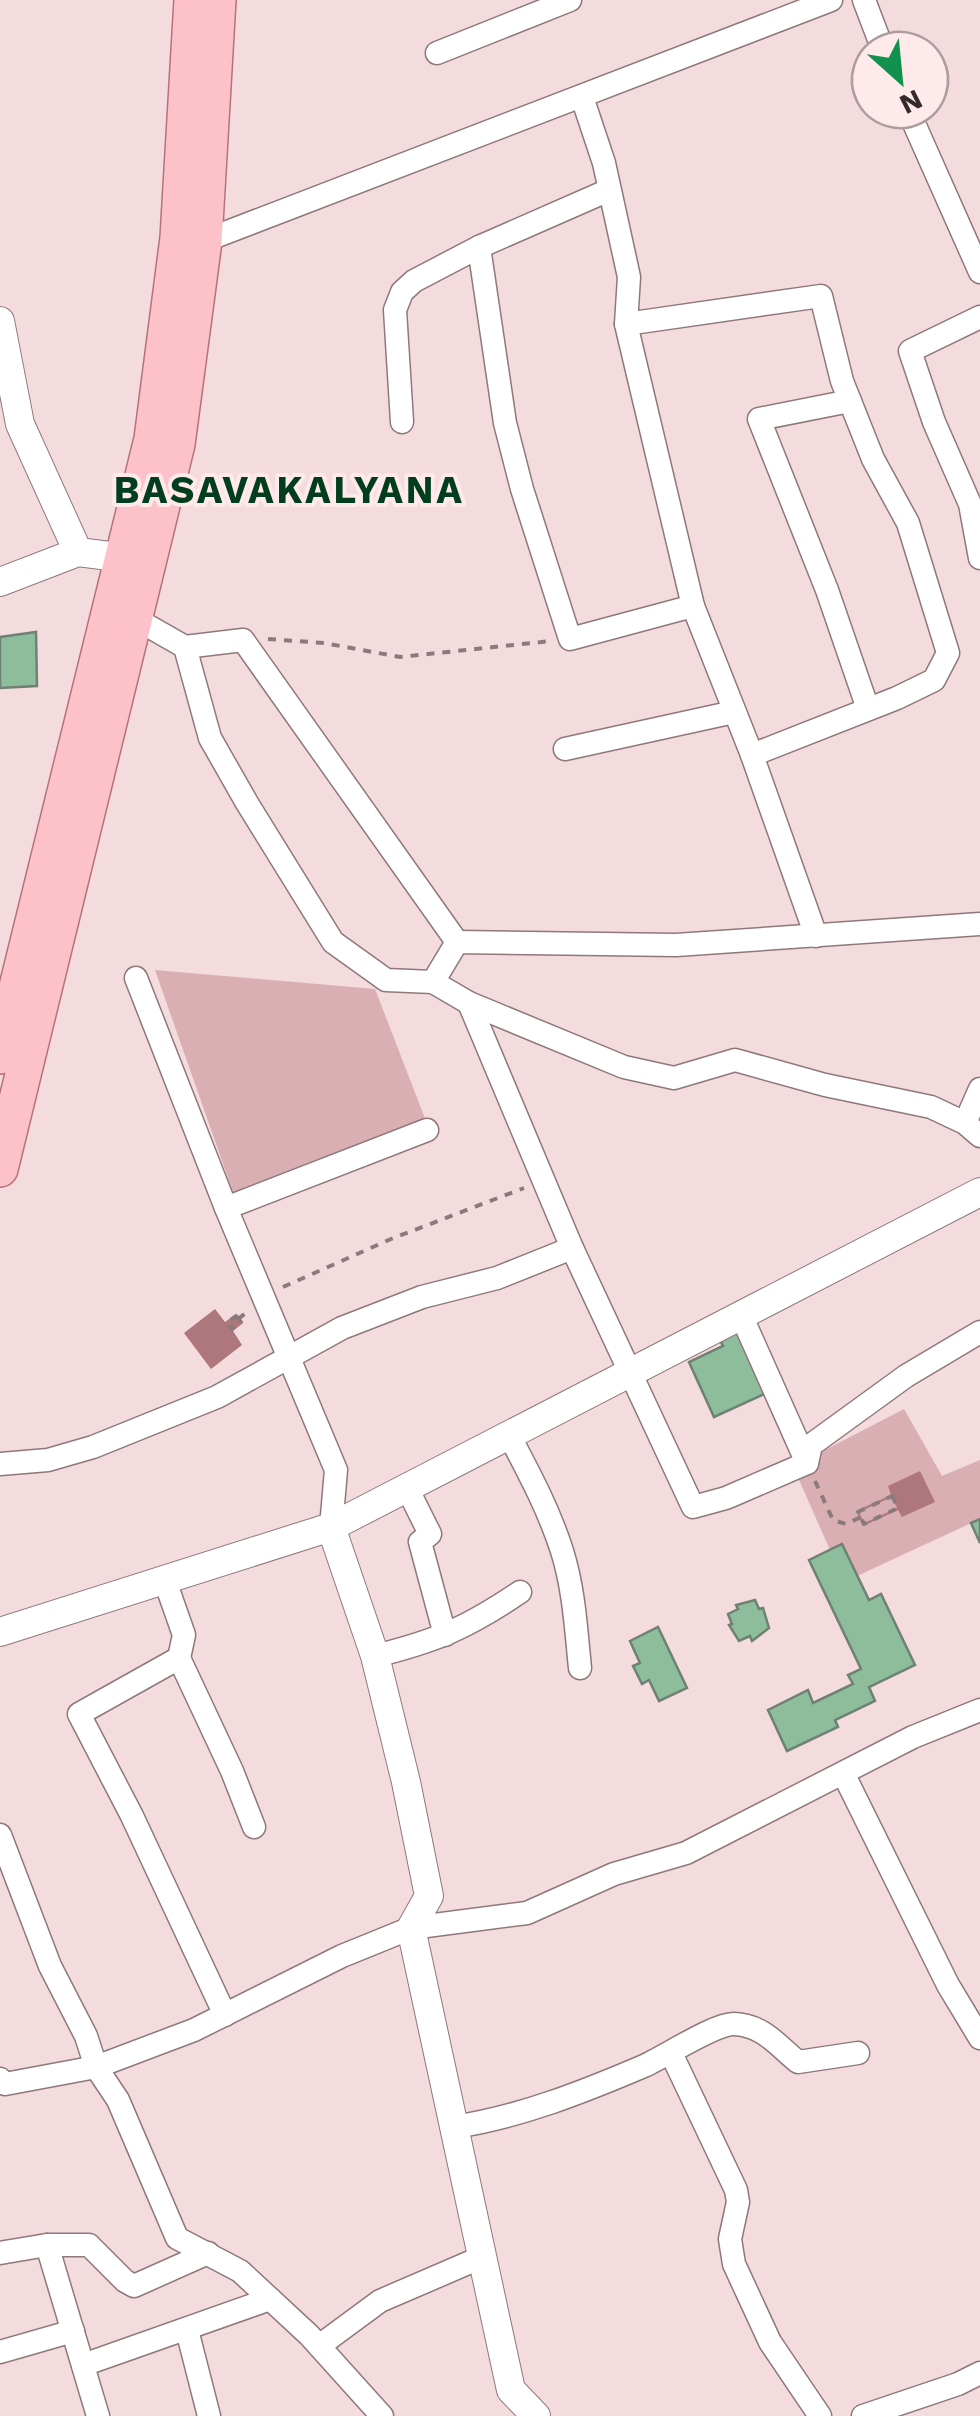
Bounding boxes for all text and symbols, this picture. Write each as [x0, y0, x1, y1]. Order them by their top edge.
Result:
north arrow [850, 30, 950, 130]
text: N [894, 82, 928, 121]
district label: BASAVAKALYANA [114, 468, 464, 512]

